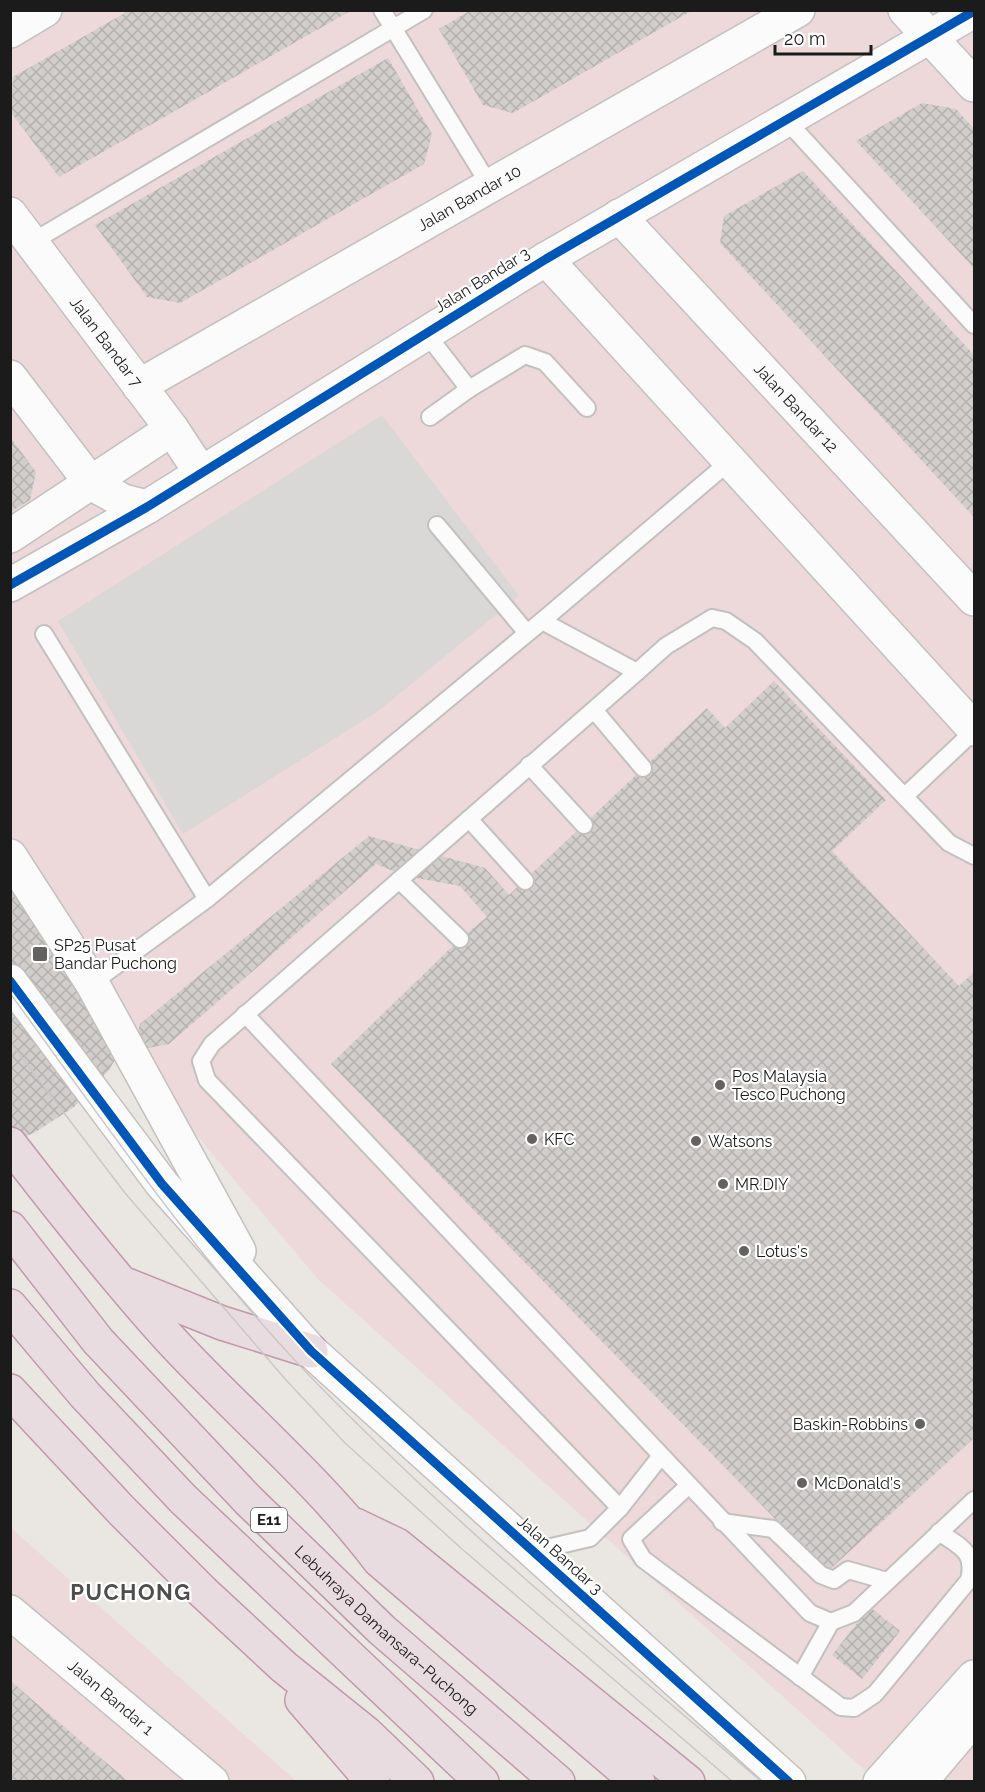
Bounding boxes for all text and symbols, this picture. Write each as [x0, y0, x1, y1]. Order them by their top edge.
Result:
scale bar [775, 18, 871, 56]
text: 20 m [784, 28, 826, 49]
street label: Jalan Bandar 10 [414, 161, 524, 235]
street label: Jalan Bandar 3 [431, 243, 533, 317]
street label: Jalan Bandar 7 [66, 293, 147, 391]
street label: Jalan Bandar 12 [750, 359, 842, 456]
place label: SP25 Pusat Bandar Puchong [54, 936, 177, 973]
marker: SP25 Pusat Bandar Puchong [31, 945, 49, 963]
place label: Pos Malaysia Tesco Puchong [732, 1067, 846, 1104]
marker: Pos Malaysia Tesco Puchong [713, 1078, 727, 1092]
place label: KFC [544, 1130, 574, 1149]
marker: KFC [525, 1132, 539, 1146]
place label: Watsons [708, 1132, 772, 1151]
marker: Watsons [689, 1134, 703, 1148]
place label: MR.DIY [735, 1175, 789, 1194]
marker: MR.DIY [716, 1177, 730, 1191]
place label: Lotus's [756, 1242, 808, 1261]
marker: Lotus's [737, 1244, 751, 1258]
place label: Baskin-Robbins [793, 1415, 908, 1434]
marker: Baskin-Robbins [913, 1417, 927, 1431]
place label: McDonald's [814, 1474, 901, 1493]
marker: McDonald's [795, 1476, 809, 1490]
road number: E11 [251, 1508, 287, 1532]
street label: Jalan Bandar 3 [514, 1512, 606, 1598]
street label: Lebuhraya Damansara–Puchong [291, 1541, 482, 1718]
district label: PUCHONG [70, 1579, 192, 1605]
street label: Jalan Bandar 1 [64, 1655, 158, 1739]

